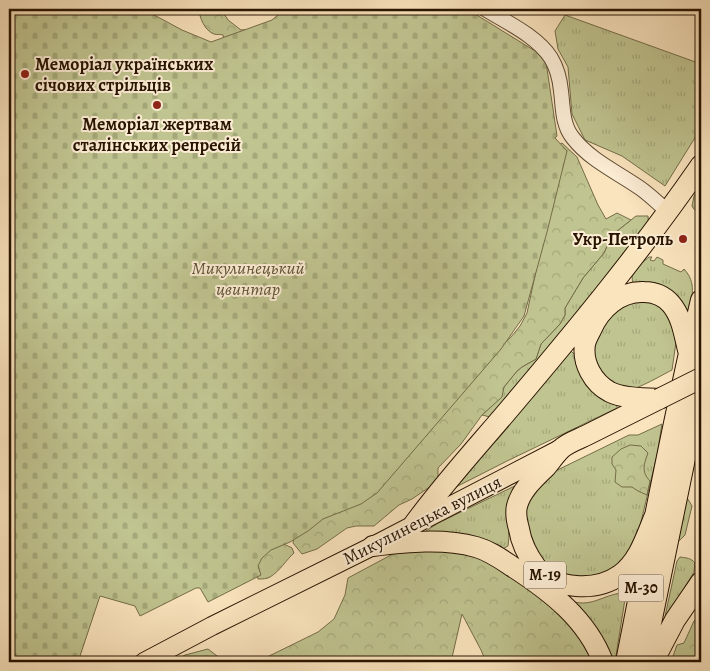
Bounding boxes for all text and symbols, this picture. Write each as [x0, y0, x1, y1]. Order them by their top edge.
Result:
place label: Меморіал українських січових стрільців [35, 52, 214, 97]
marker: Меморіал українських січових стрільців [19, 68, 31, 80]
marker: Меморіал жертвам сталінських репресій [151, 99, 163, 111]
place label: Меморіал жертвам сталінських репресій [73, 112, 242, 157]
place label: Укр-Петроль [573, 227, 674, 251]
marker: Укр-Петроль [677, 233, 689, 245]
park label: Микулинецький цвинтар [192, 256, 304, 301]
street label: Микулинецька вулиця [339, 470, 505, 570]
road number: М-19 [524, 562, 566, 588]
road number: М-30 [618, 574, 664, 602]

